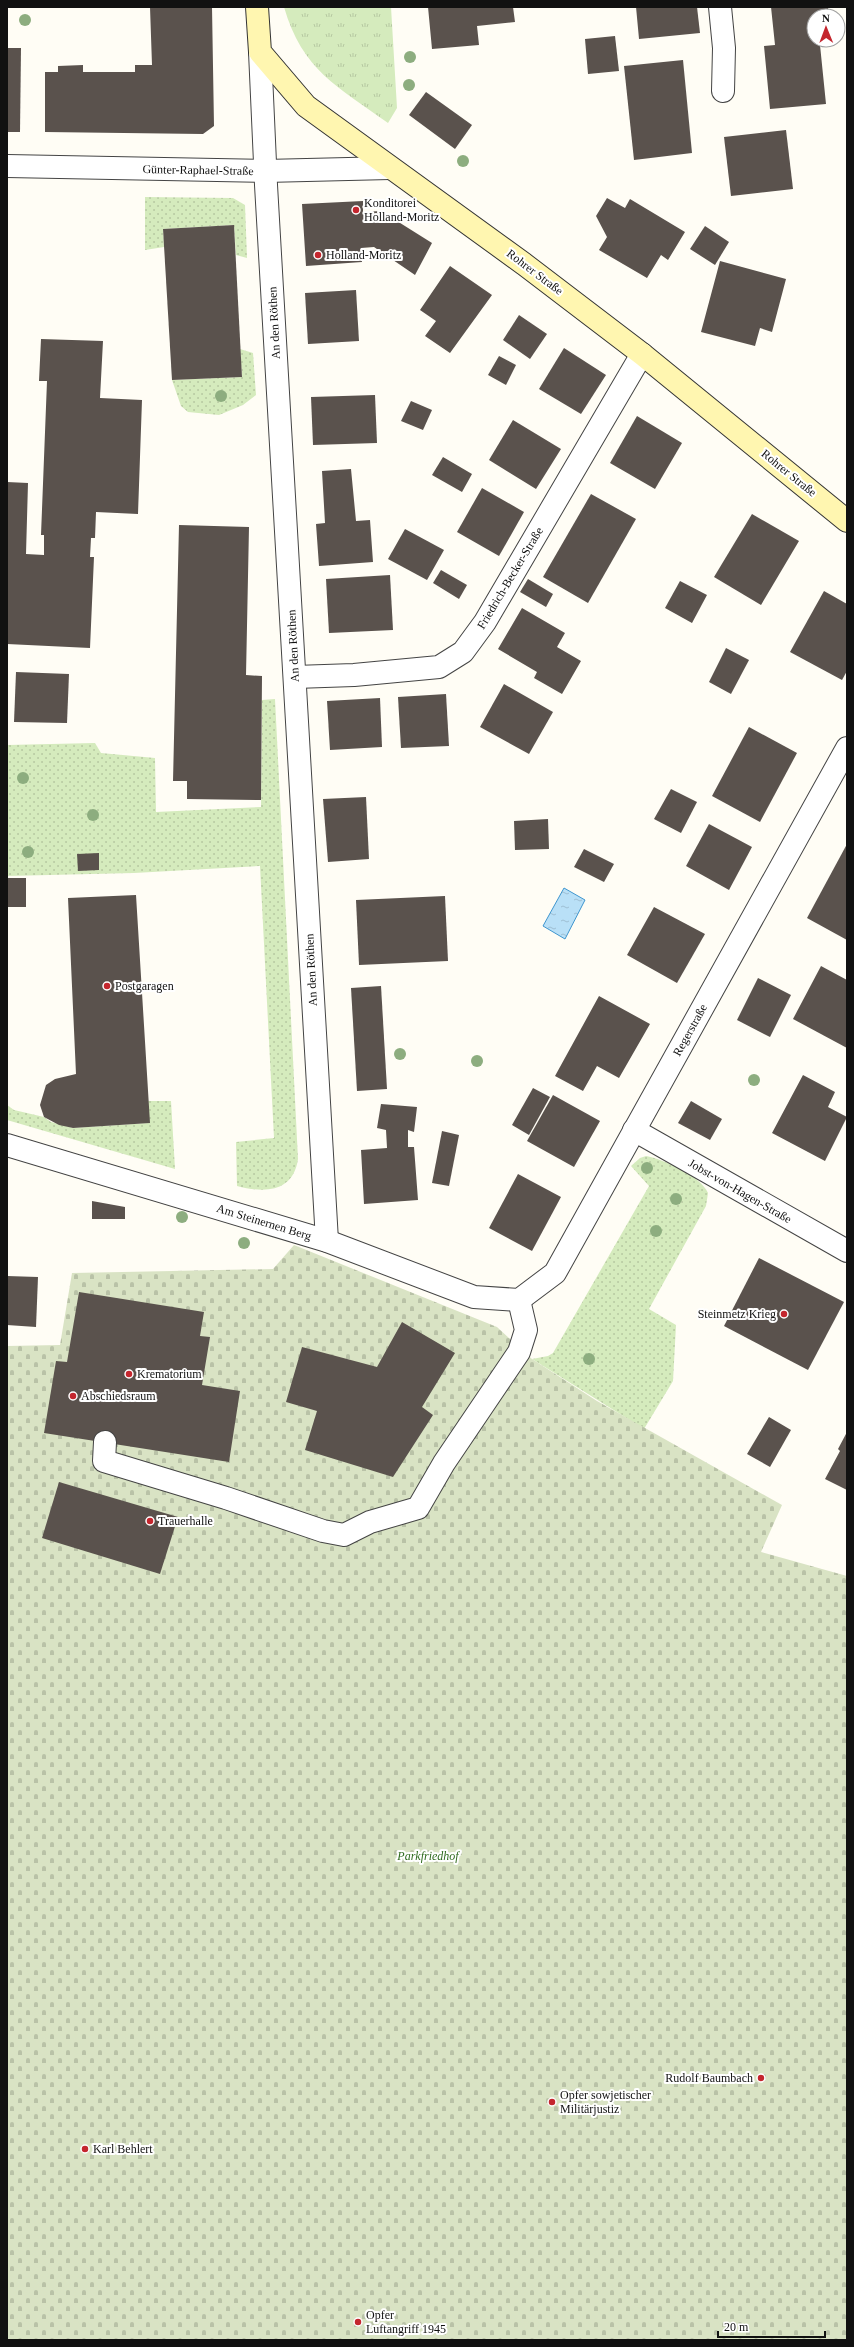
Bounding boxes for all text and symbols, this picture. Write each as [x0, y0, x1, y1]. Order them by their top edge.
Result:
north arrow [806, 8, 846, 48]
text: N [822, 12, 830, 24]
street label: Günter-Raphael-Straße [142, 162, 254, 178]
place label: Konditorei Holland-Moritz [364, 196, 439, 224]
marker: Konditorei Holland-Moritz [351, 205, 361, 215]
street label: Rohrer Straße [504, 246, 566, 298]
place label: Holland-Moritz [326, 248, 401, 262]
marker: Holland-Moritz [313, 250, 323, 260]
street label: An den Röthen [265, 286, 283, 360]
street label: Rohrer Straße [759, 446, 819, 500]
street label: Friedrich-Becker-Straße [474, 525, 546, 631]
street label: An den Röthen [284, 609, 302, 683]
street label: An den Röthen [302, 933, 320, 1007]
place label: Postgaragen [115, 979, 174, 993]
marker: Postgaragen [102, 981, 112, 991]
street label: Regerstraße [670, 1002, 710, 1058]
street label: Jobst-von-Hagen-Straße [686, 1156, 794, 1226]
street label: Am Steinernen Berg [215, 1201, 313, 1243]
place label: Steinmetz Krieg [698, 1307, 776, 1321]
marker: Steinmetz Krieg [779, 1309, 789, 1319]
place label: Krematorium [137, 1367, 202, 1381]
marker: Krematorium [124, 1369, 134, 1379]
place label: Abschiedsraum [81, 1389, 156, 1403]
marker: Abschiedsraum [68, 1391, 78, 1401]
place label: Trauerhalle [158, 1514, 213, 1528]
marker: Trauerhalle [145, 1516, 155, 1526]
park label: Parkfriedhof [396, 1849, 460, 1863]
place label: Rudolf Baumbach [665, 2071, 753, 2085]
marker: Rudolf Baumbach [756, 2073, 766, 2083]
place label: Opfer sowjetischer Militärjustiz [560, 2088, 651, 2116]
marker: Opfer sowjetischer Militärjustiz [547, 2097, 557, 2107]
place label: Karl Behlert [93, 2142, 153, 2156]
marker: Karl Behlert [80, 2144, 90, 2154]
place label: Opfer Luftangriff 1945 [366, 2308, 446, 2336]
scale bar [718, 2313, 825, 2339]
marker: Opfer Luftangriff 1945 [353, 2317, 363, 2327]
text: 20 m [724, 2320, 749, 2334]

